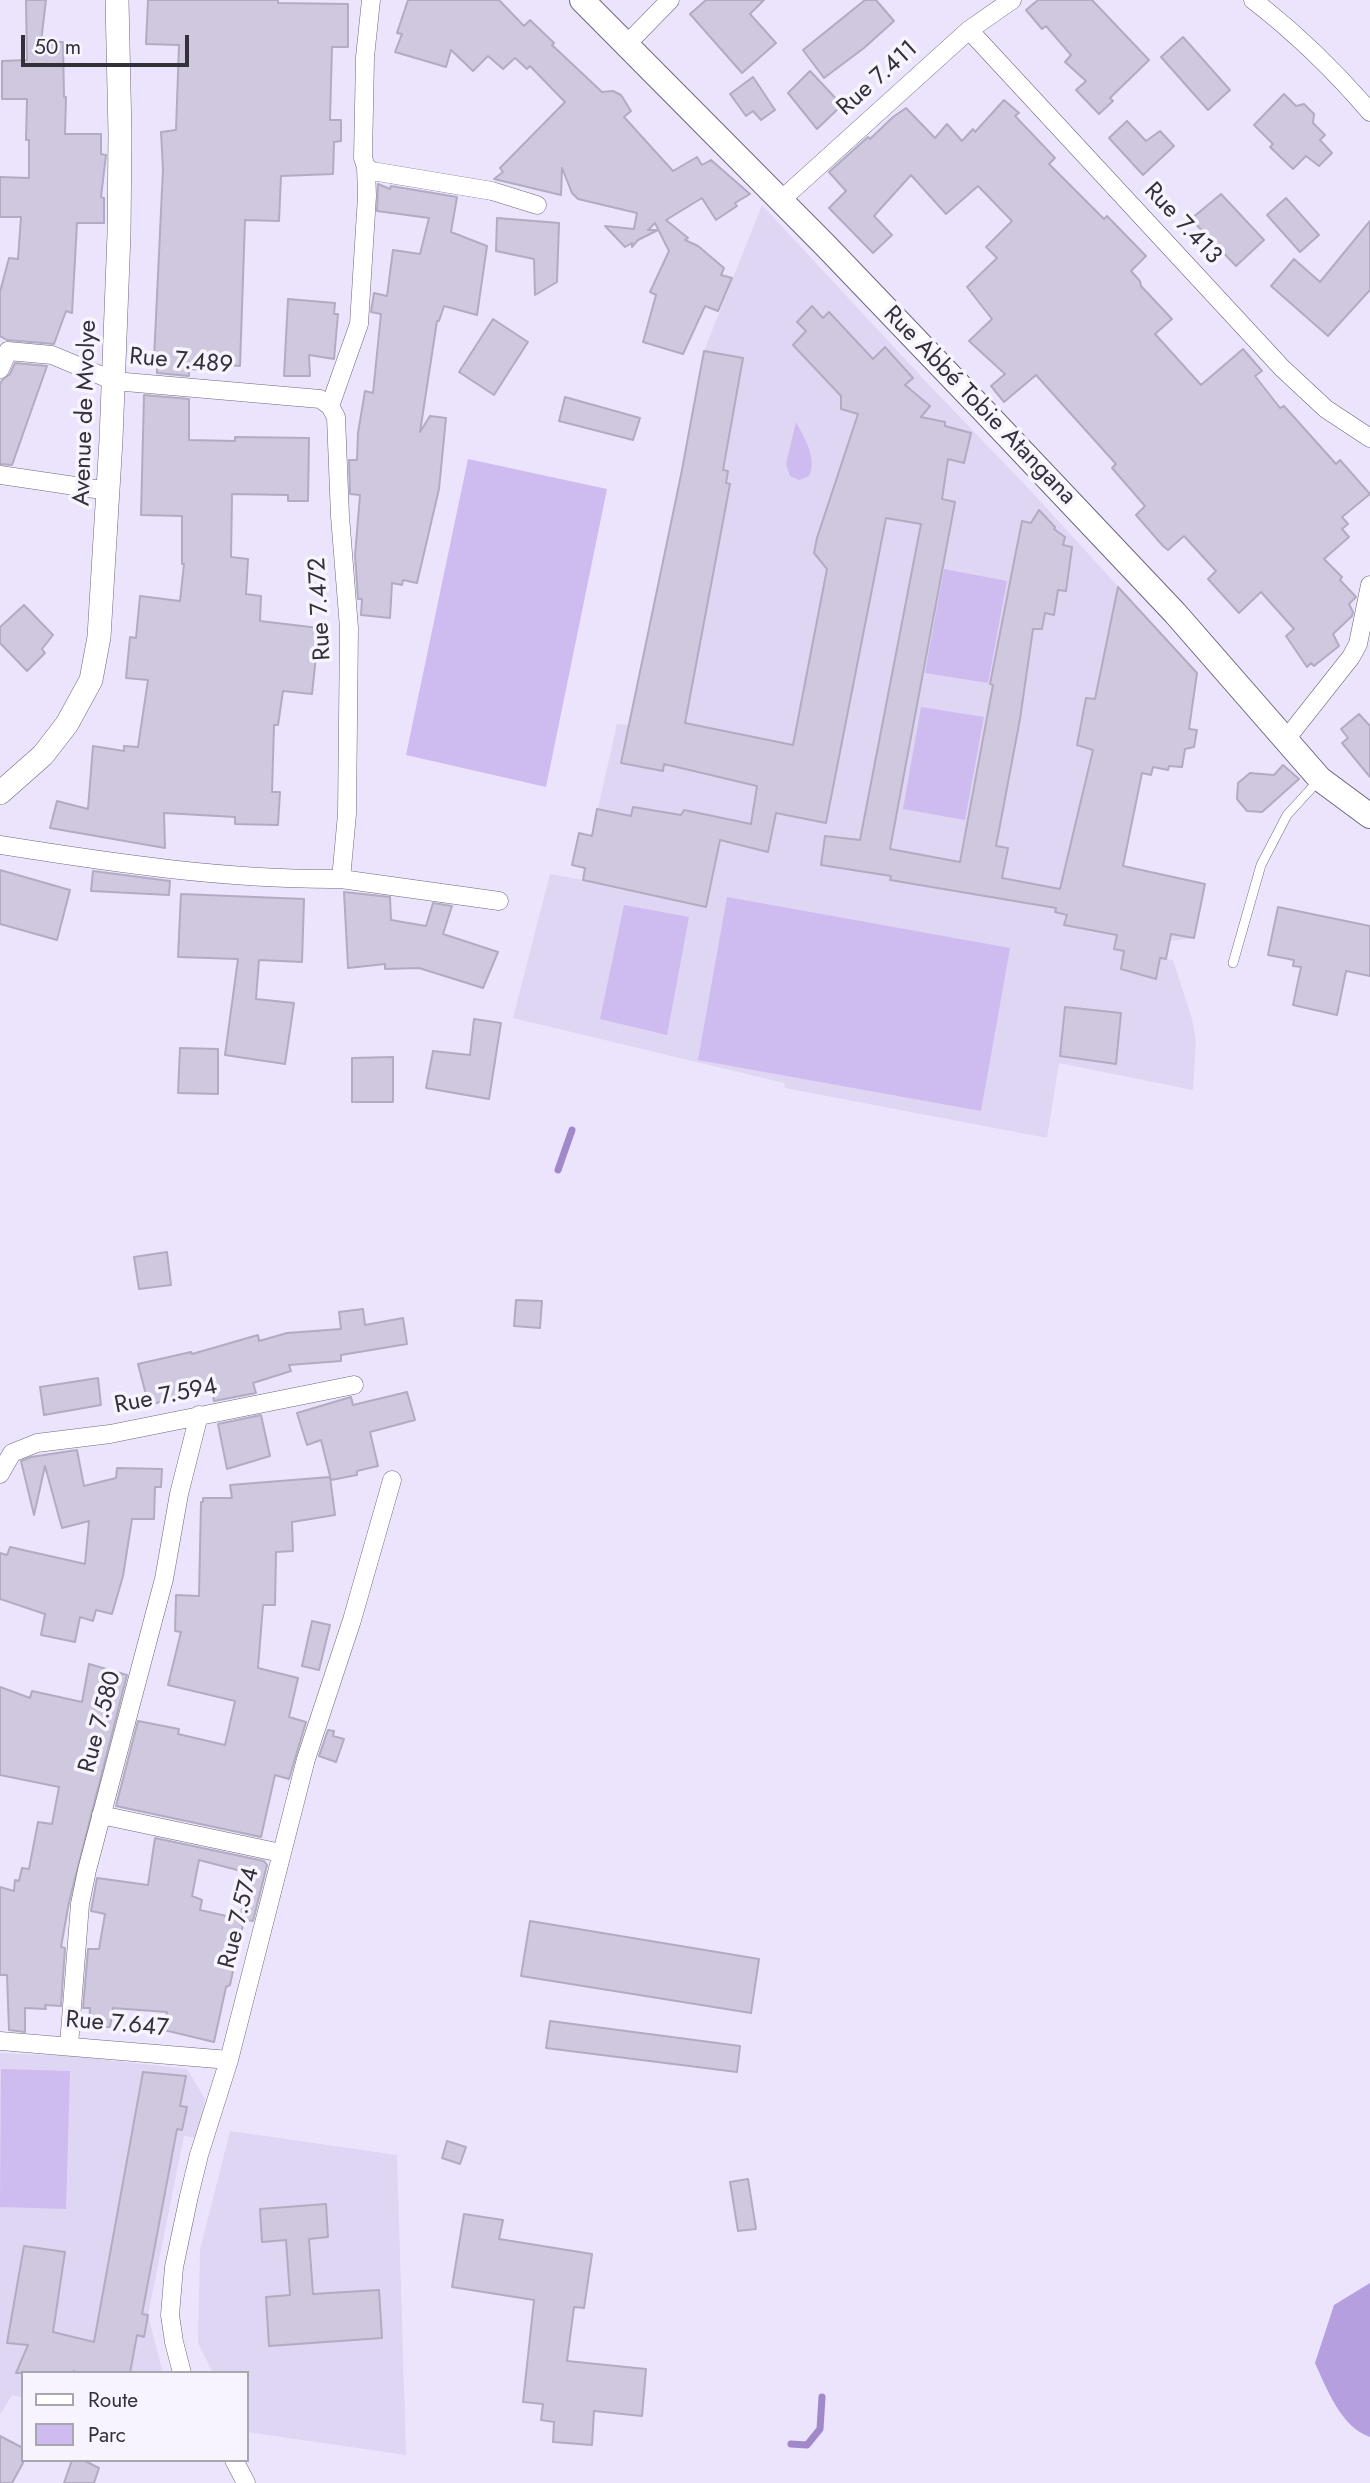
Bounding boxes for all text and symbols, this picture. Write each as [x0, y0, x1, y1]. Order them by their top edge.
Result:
scale bar [24, 21, 192, 65]
text: 50 m [34, 32, 81, 62]
street label: Rue 7.411 [832, 35, 924, 123]
street label: Rue 7.413 [1137, 177, 1227, 271]
street label: Rue Abbé Tobie Atangana [877, 301, 1081, 511]
street label: Avenue de Mvolye [68, 320, 104, 506]
street label: Rue 7.489 [128, 343, 234, 381]
street label: Rue 7.472 [304, 557, 338, 661]
street label: Rue 7.594 [112, 1373, 220, 1421]
street label: Rue 7.580 [74, 1668, 128, 1776]
street label: Rue 7.574 [214, 1864, 266, 1972]
street label: Rue 7.647 [64, 2006, 170, 2044]
legend [21, 2371, 248, 2462]
text: Route [88, 2385, 138, 2415]
text: Parc [88, 2420, 126, 2450]

